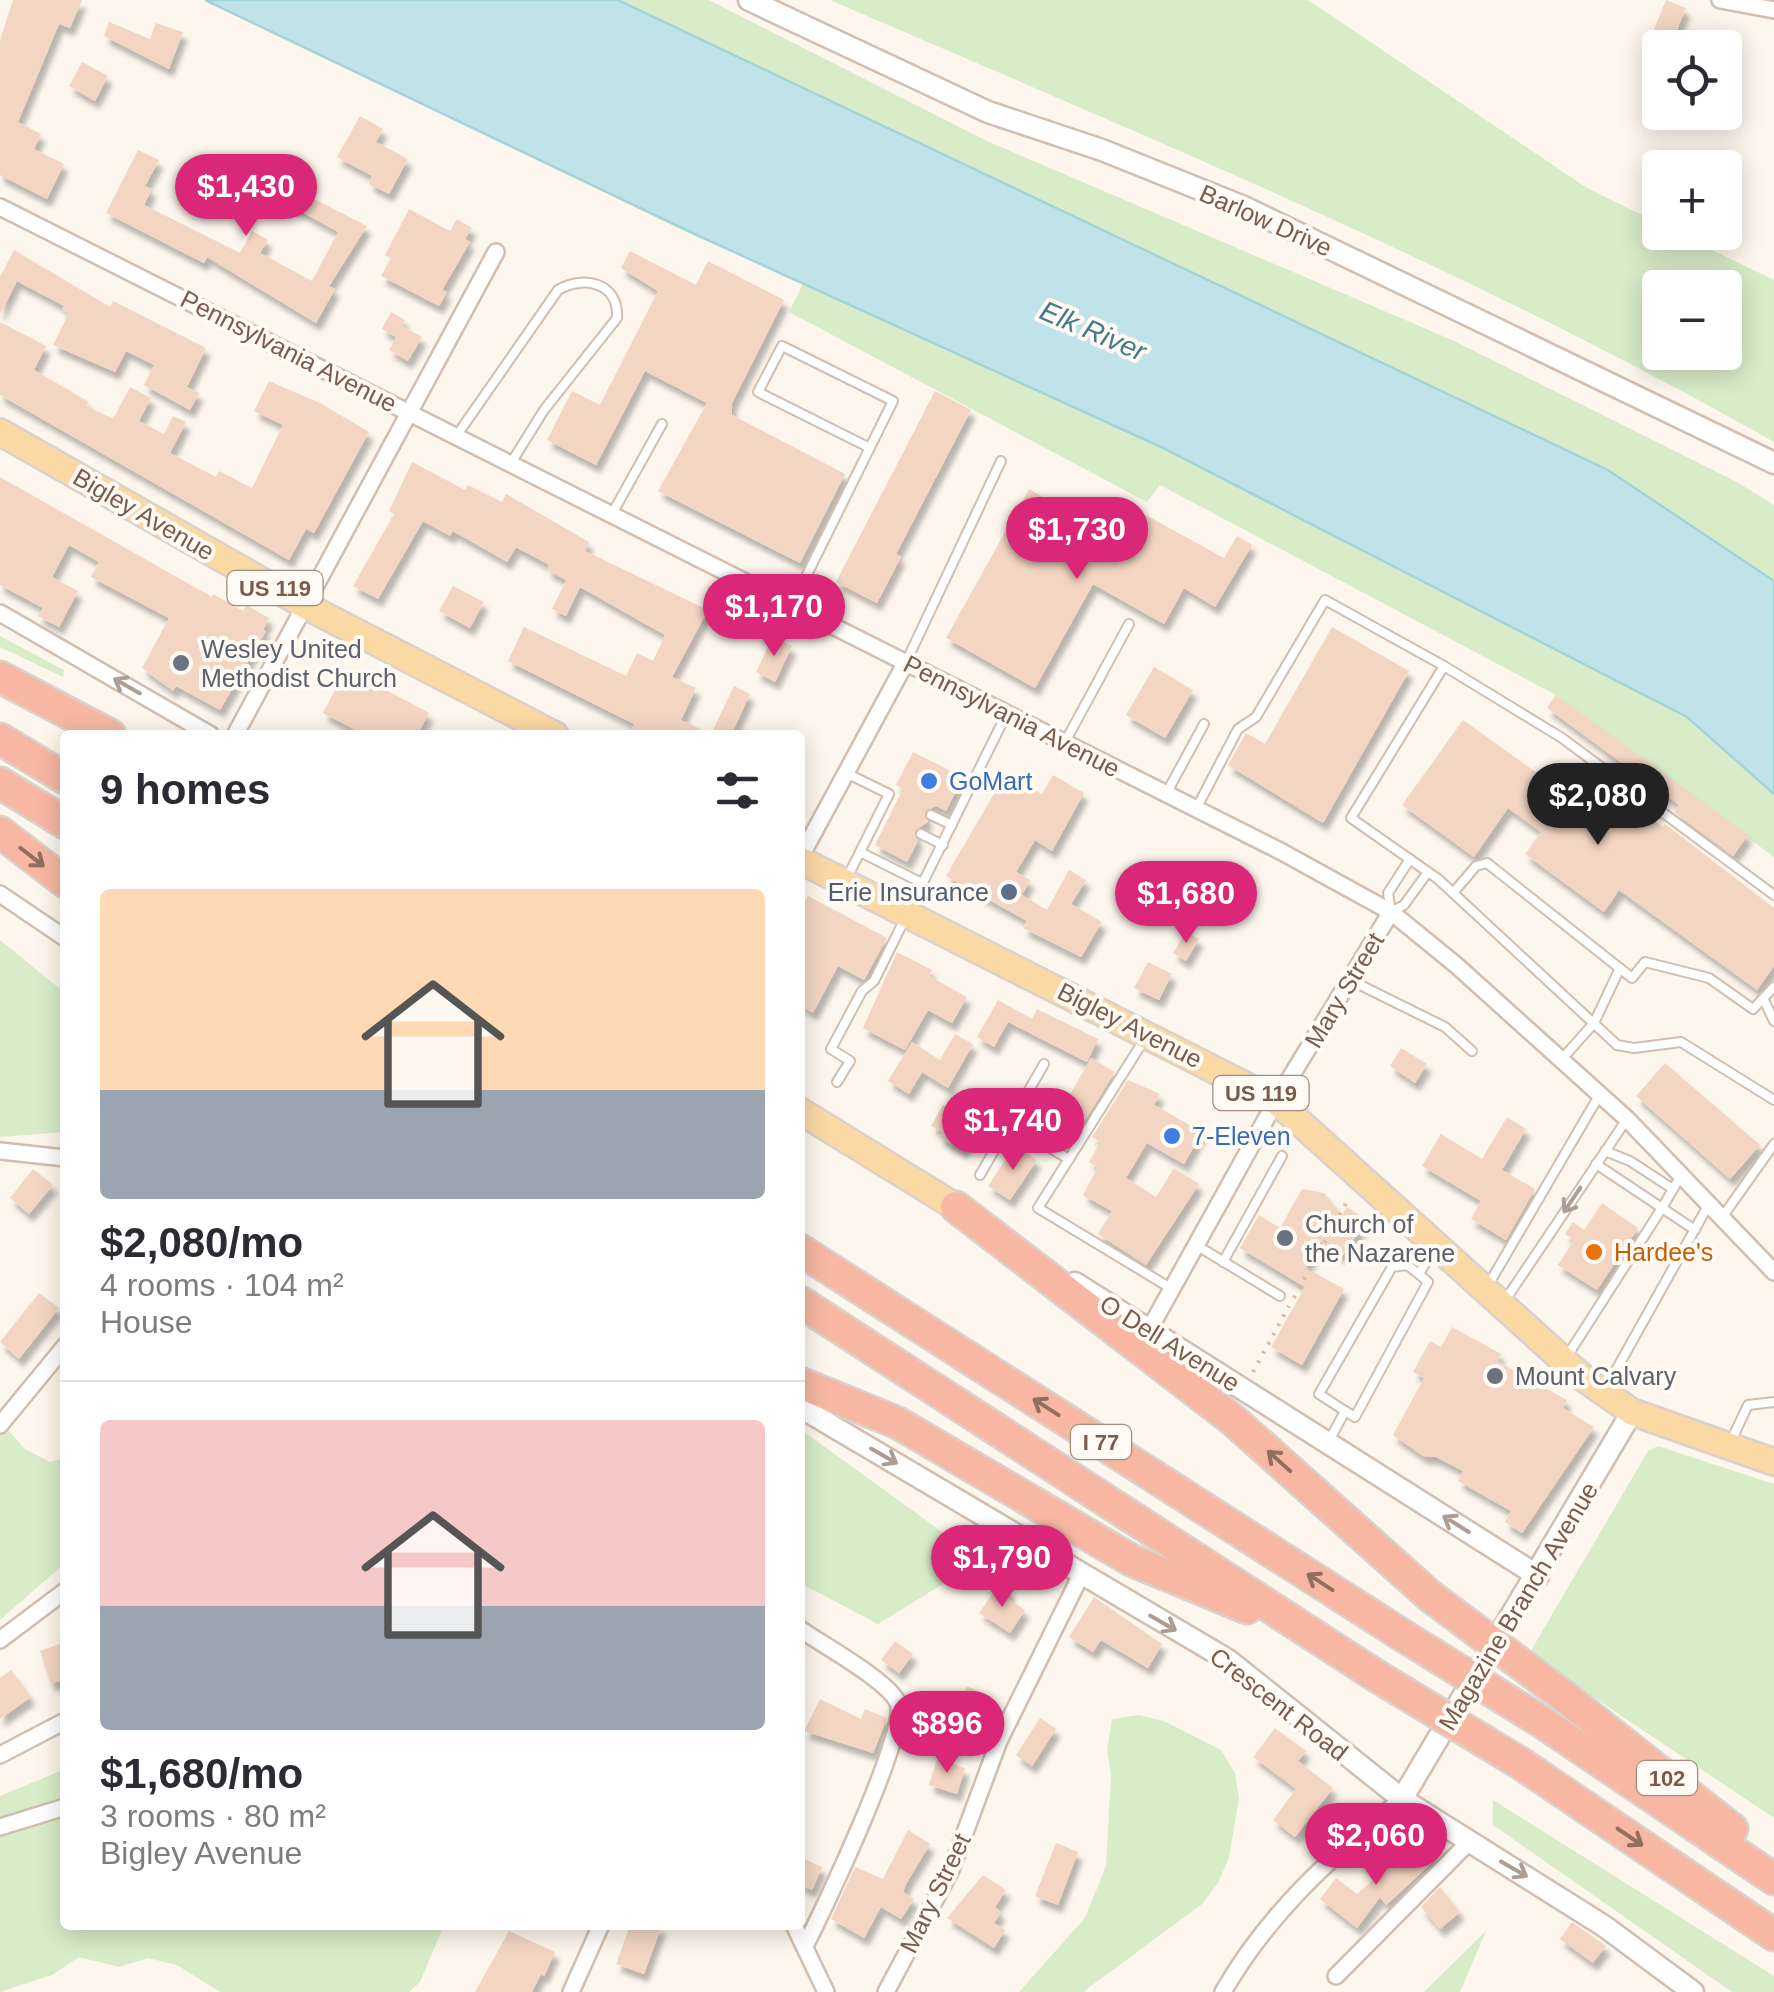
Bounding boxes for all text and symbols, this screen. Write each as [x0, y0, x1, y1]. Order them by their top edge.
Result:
map controls [1642, 30, 1742, 370]
button: locate [1642, 30, 1742, 130]
button: + [1642, 150, 1742, 250]
pin: $1,430 [165, 154, 327, 239]
text: $1,430 [197, 168, 295, 204]
street label: Barlow Drive [1196, 178, 1336, 262]
button: − [1642, 270, 1742, 370]
street label: Pennsylvania Avenue [176, 284, 402, 418]
water label: Elk River [1035, 295, 1152, 368]
street label: Bigley Avenue [69, 462, 219, 566]
pin: $1,730 [996, 497, 1158, 582]
text: $1,730 [1028, 511, 1126, 547]
road number: US 119 [228, 571, 322, 605]
pin: $1,170 [693, 574, 855, 659]
text: $1,170 [725, 588, 823, 624]
place label: Wesley United Methodist Church [201, 635, 397, 692]
street label: Pennsylvania Avenue [899, 649, 1125, 783]
marker: Wesley United Methodist Church [170, 652, 192, 674]
one-way arrow [113, 676, 142, 696]
icon: filters [710, 763, 765, 818]
pin: $2,080 [1517, 763, 1679, 848]
text: 9 homes [100, 766, 270, 813]
place label: GoMart [949, 767, 1032, 795]
marker: GoMart [918, 770, 940, 792]
text: $2,080 [1549, 777, 1647, 813]
one-way arrow [19, 846, 45, 868]
pin: $1,680 [1105, 861, 1267, 946]
text: $1,680 [1137, 875, 1235, 911]
place label: Erie Insurance [828, 878, 989, 906]
marker: Erie Insurance [998, 881, 1020, 903]
street label: Mary Street [1299, 927, 1389, 1053]
icon: home [343, 954, 523, 1134]
street label: Bigley Avenue [1053, 977, 1207, 1073]
road number: US 119 [1214, 1076, 1308, 1110]
pin: $1,740 [932, 1088, 1094, 1173]
text: $1,740 [964, 1102, 1062, 1138]
place label: 7-Eleven [1192, 1122, 1291, 1150]
marker: 7-Eleven [1161, 1125, 1183, 1147]
one-way arrow [1562, 1185, 1583, 1213]
place label: Church of the Nazarene [1305, 1210, 1455, 1267]
text: $2,080/mo [100, 1219, 303, 1266]
marker: Church of the Nazarene [1274, 1227, 1296, 1249]
place label: Hardee's [1614, 1238, 1713, 1266]
marker: Hardee's [1583, 1241, 1605, 1263]
text: 4 rooms · 104 m² [100, 1267, 344, 1303]
street label: O Dell Avenue [1095, 1289, 1245, 1397]
text: House [100, 1304, 193, 1340]
place label: Mount Calvary [1515, 1362, 1677, 1390]
marker: Mount Calvary [1484, 1365, 1506, 1387]
one-way arrow [1032, 1397, 1061, 1417]
road number: I 77 [1071, 1425, 1131, 1459]
one-way arrow [869, 1447, 898, 1467]
one-way arrow [1267, 1450, 1292, 1473]
street label: Magazine Branch Avenue [1433, 1477, 1603, 1735]
icon: home [343, 1485, 523, 1665]
one-way arrow [1442, 1514, 1470, 1534]
pin: $1,790 [921, 1525, 1083, 1610]
text: $1,790 [953, 1539, 1051, 1575]
one-way arrow [1306, 1572, 1334, 1593]
one-way arrow [1148, 1613, 1178, 1633]
street label: Crescent Road [1205, 1642, 1353, 1766]
pin: $896 [888, 1691, 1006, 1776]
text: $896 [911, 1705, 983, 1741]
text: $1,680/mo [100, 1750, 303, 1797]
road number: 102 [1637, 1761, 1697, 1795]
text: 3 rooms · 80 m² [100, 1798, 326, 1834]
pin: $2,060 [1295, 1803, 1457, 1888]
text: $2,060 [1327, 1817, 1425, 1853]
one-way arrow [1615, 1827, 1643, 1848]
street label: Mary Street [894, 1829, 976, 1957]
text: Bigley Avenue [100, 1835, 302, 1871]
one-way arrow [1499, 1859, 1528, 1879]

